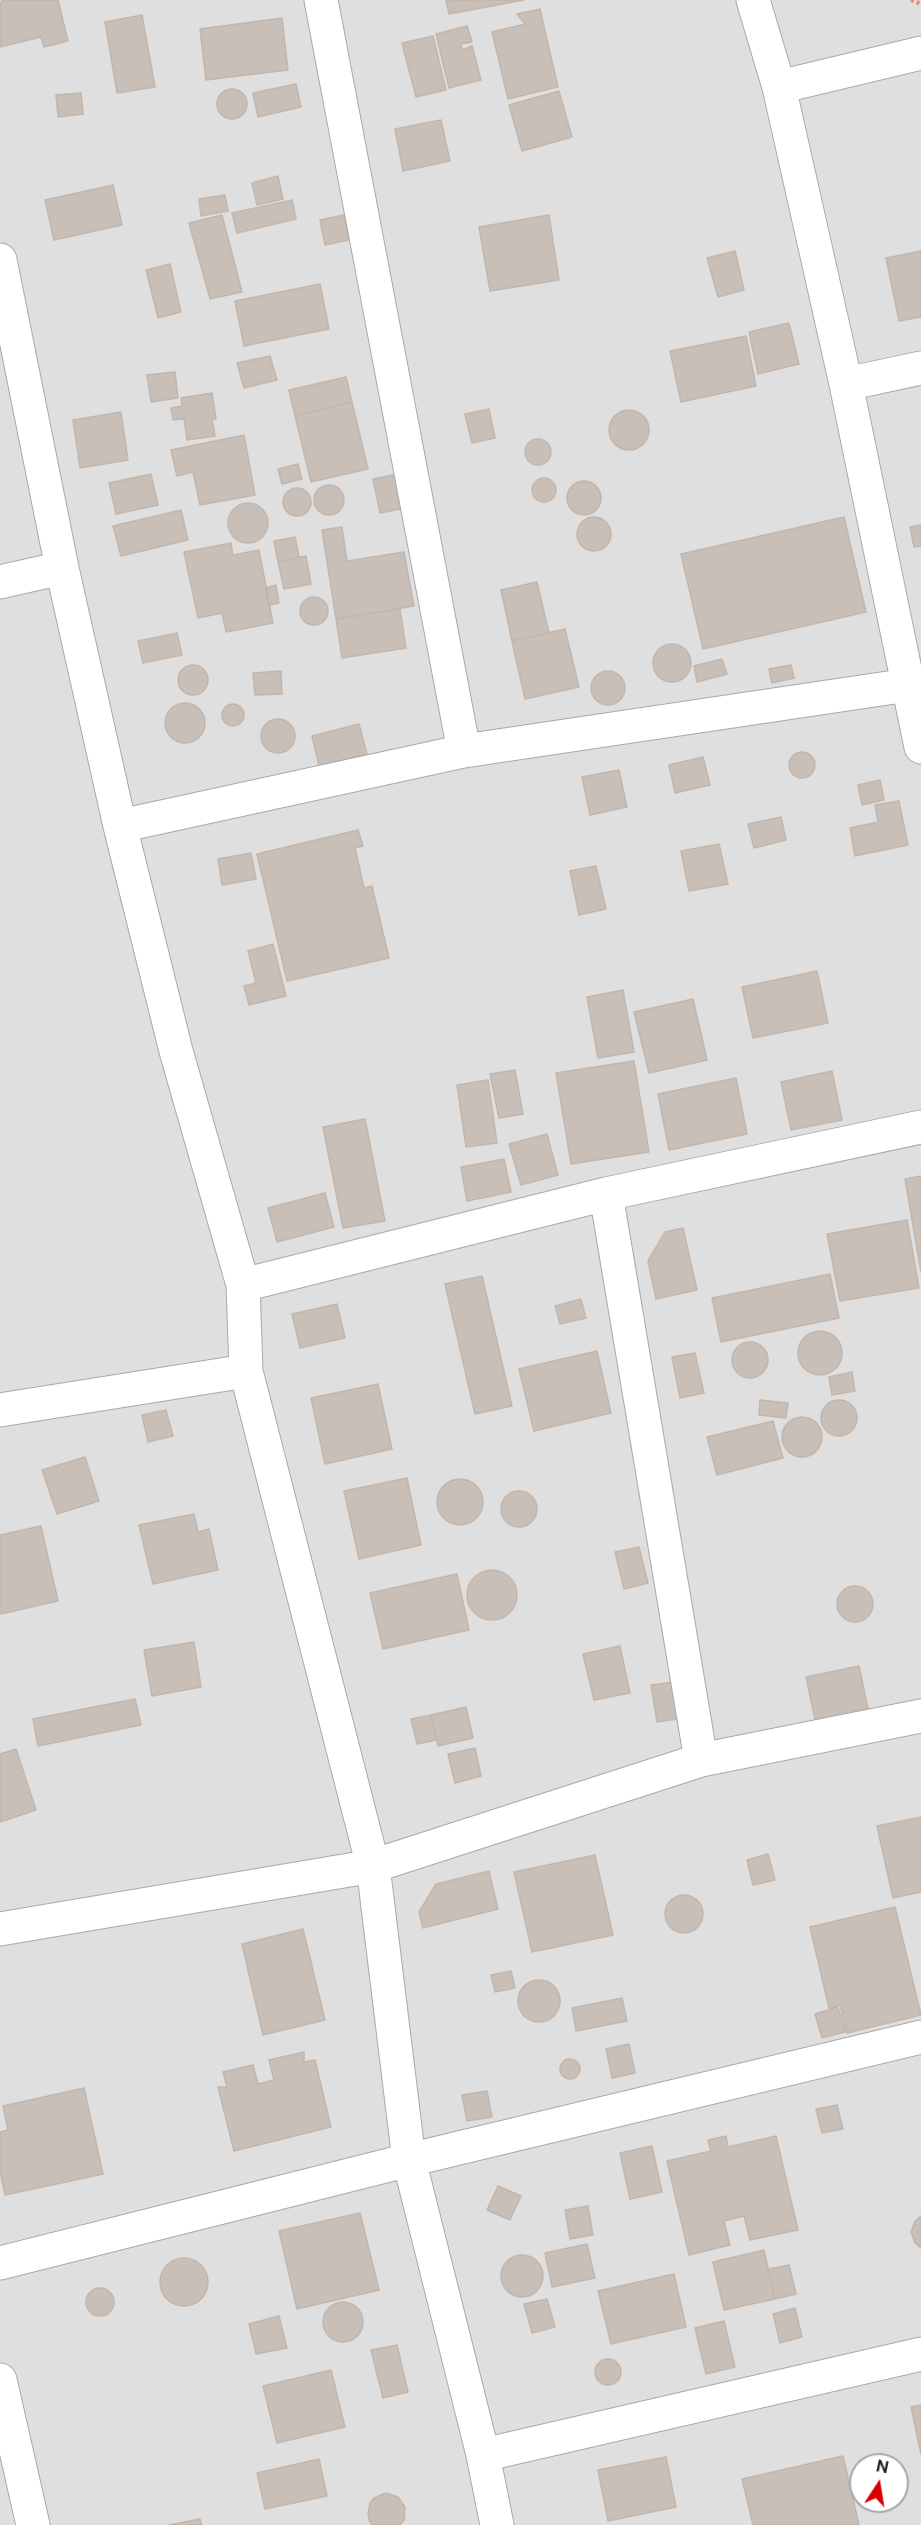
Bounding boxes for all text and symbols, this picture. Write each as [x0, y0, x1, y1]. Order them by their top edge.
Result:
north arrow [849, 2453, 909, 2513]
text: N [874, 2456, 891, 2477]

